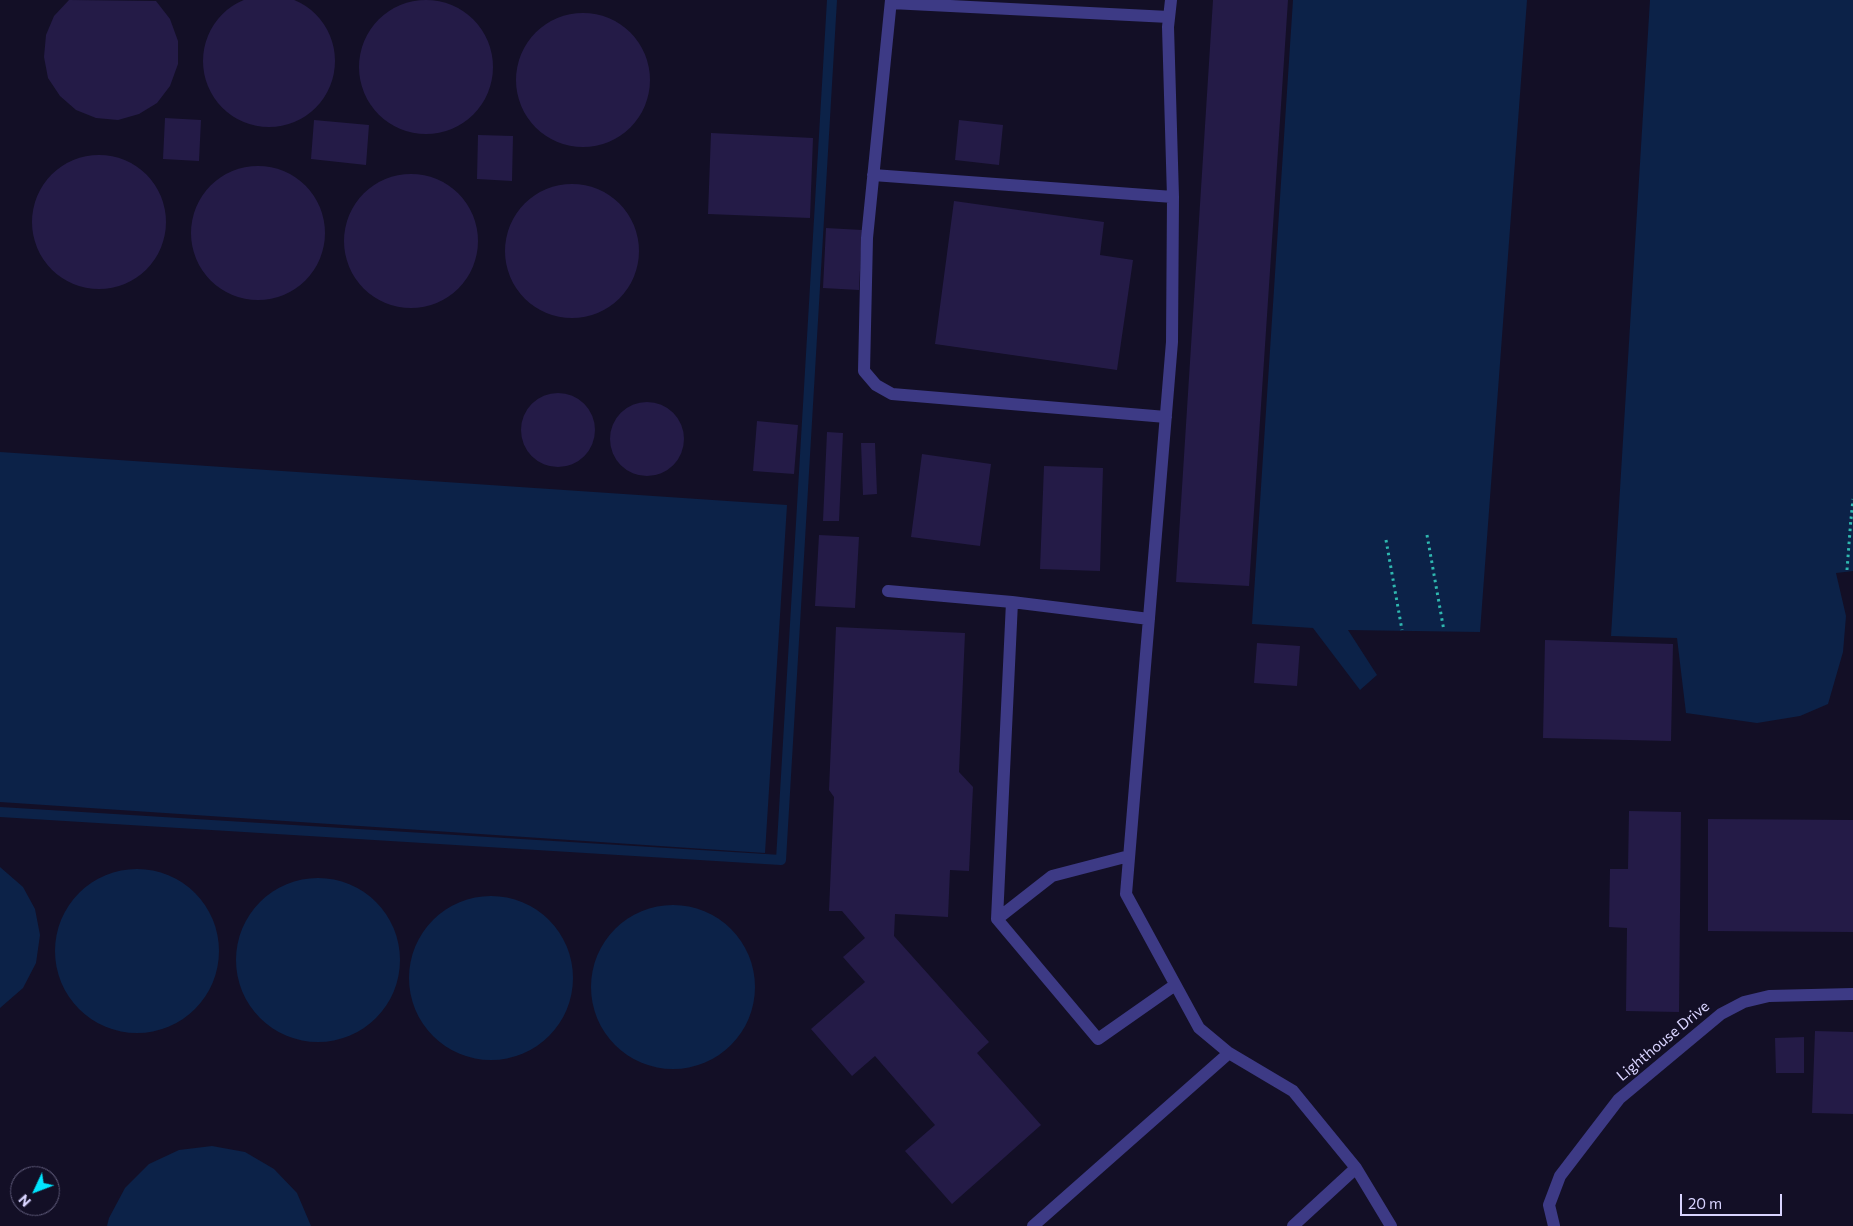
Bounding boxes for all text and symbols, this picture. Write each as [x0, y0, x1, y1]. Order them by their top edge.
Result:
street label: Lighthouse Drive [1613, 997, 1713, 1085]
north arrow [10, 1166, 60, 1216]
scale bar [1683, 1184, 1786, 1216]
text: N [15, 1191, 34, 1211]
text: 20 m [1688, 1194, 1722, 1212]

